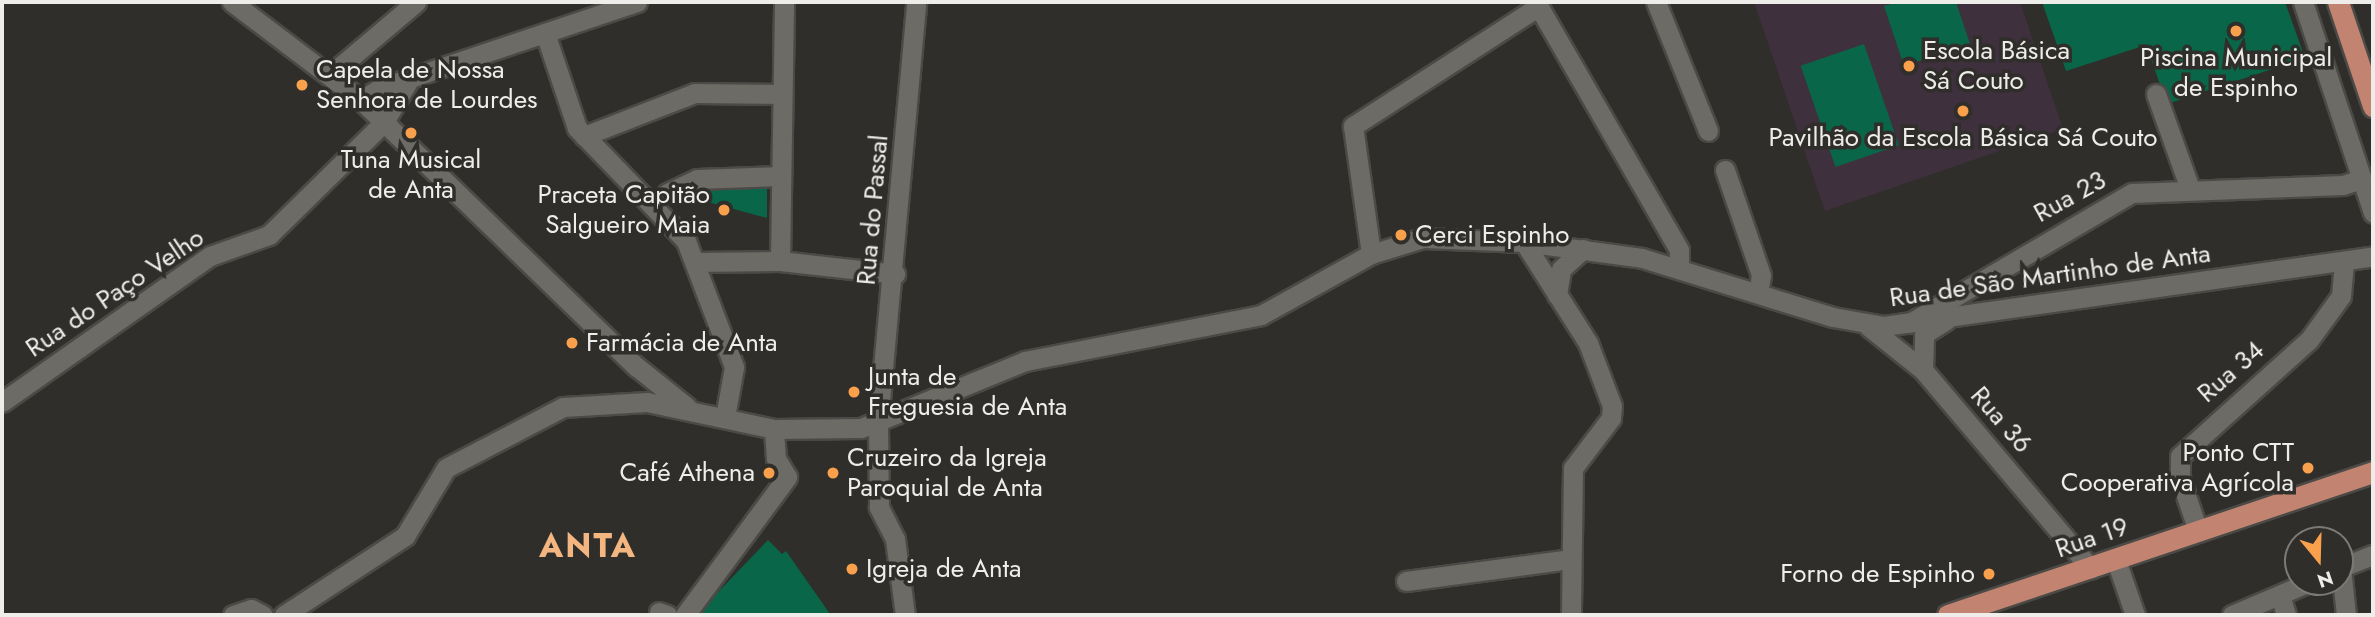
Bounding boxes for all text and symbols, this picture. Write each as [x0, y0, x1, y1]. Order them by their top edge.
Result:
marker: Piscina Municipal de Espinho [2228, 23, 2244, 39]
place label: Escola Básica Sá Couto [1923, 35, 2070, 96]
place label: Piscina Municipal de Espinho [2140, 42, 2332, 104]
place label: Capela de Nossa Senhora de Lourdes [316, 54, 538, 116]
marker: Escola Básica Sá Couto [1901, 58, 1917, 74]
marker: Capela de Nossa Senhora de Lourdes [294, 77, 310, 93]
marker: Pavilhão da Escola Básica Sá Couto [1955, 103, 1971, 119]
place label: Pavilhão da Escola Básica Sá Couto [1769, 122, 2157, 154]
marker: Tuna Musical de Anta [403, 125, 419, 141]
street label: Rua do Passal [851, 134, 895, 286]
place label: Tuna Musical de Anta [341, 144, 481, 206]
street label: Rua 23 [2029, 165, 2111, 229]
place label: Praceta Capitão Salgueiro Maia [538, 179, 710, 241]
marker: Praceta Capitão Salgueiro Maia [716, 202, 732, 218]
place label: Cerci Espinho [1415, 219, 1570, 251]
street label: Rua do Paço Velho [20, 222, 210, 364]
marker: Cerci Espinho [1393, 227, 1409, 243]
street label: Rua de São Martinho de Anta [1888, 238, 2212, 314]
place label: Farmácia de Anta [586, 327, 778, 359]
marker: Farmácia de Anta [564, 335, 580, 351]
street label: Rua 34 [2191, 335, 2271, 409]
place label: Junta de Freguesia de Anta [868, 361, 1067, 422]
street label: Rua 36 [1964, 380, 2038, 460]
marker: Junta de Freguesia de Anta [846, 384, 862, 400]
place label: Ponto CTT Cooperativa Agrícola [2061, 437, 2294, 498]
place label: Cruzeiro da Igreja Paroquial de Anta [847, 442, 1047, 504]
place label: Café Athena [619, 457, 755, 489]
marker: Ponto CTT Cooperativa Agrícola [2300, 460, 2316, 476]
marker: Café Athena [761, 465, 777, 481]
marker: Cruzeiro da Igreja Paroquial de Anta [825, 465, 841, 481]
street label: Rua 19 [2051, 511, 2133, 565]
district label: ANTA [540, 526, 636, 566]
north arrow [2284, 526, 2354, 596]
place label: Igreja de Anta [866, 553, 1021, 585]
place label: Forno de Espinho [1780, 558, 1975, 590]
marker: Igreja de Anta [844, 561, 860, 577]
text: N [2314, 564, 2337, 595]
marker: Forno de Espinho [1981, 566, 1997, 582]

